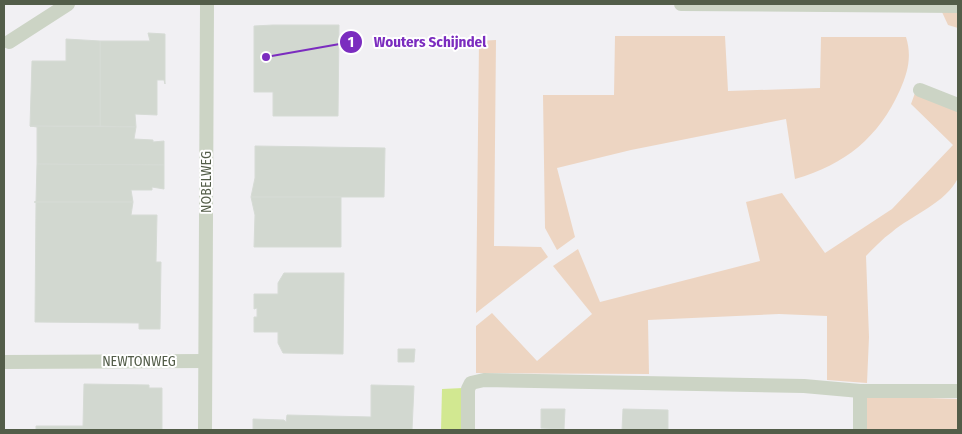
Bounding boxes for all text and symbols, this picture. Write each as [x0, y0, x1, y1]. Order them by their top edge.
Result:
callout: Wouters Schijndel [339, 27, 496, 57]
text: 1 [348, 33, 354, 51]
text: Wouters Schijndel [374, 33, 487, 51]
street label: NOBELWEG [198, 151, 215, 213]
street label: NEWTONWEG [102, 353, 176, 370]

